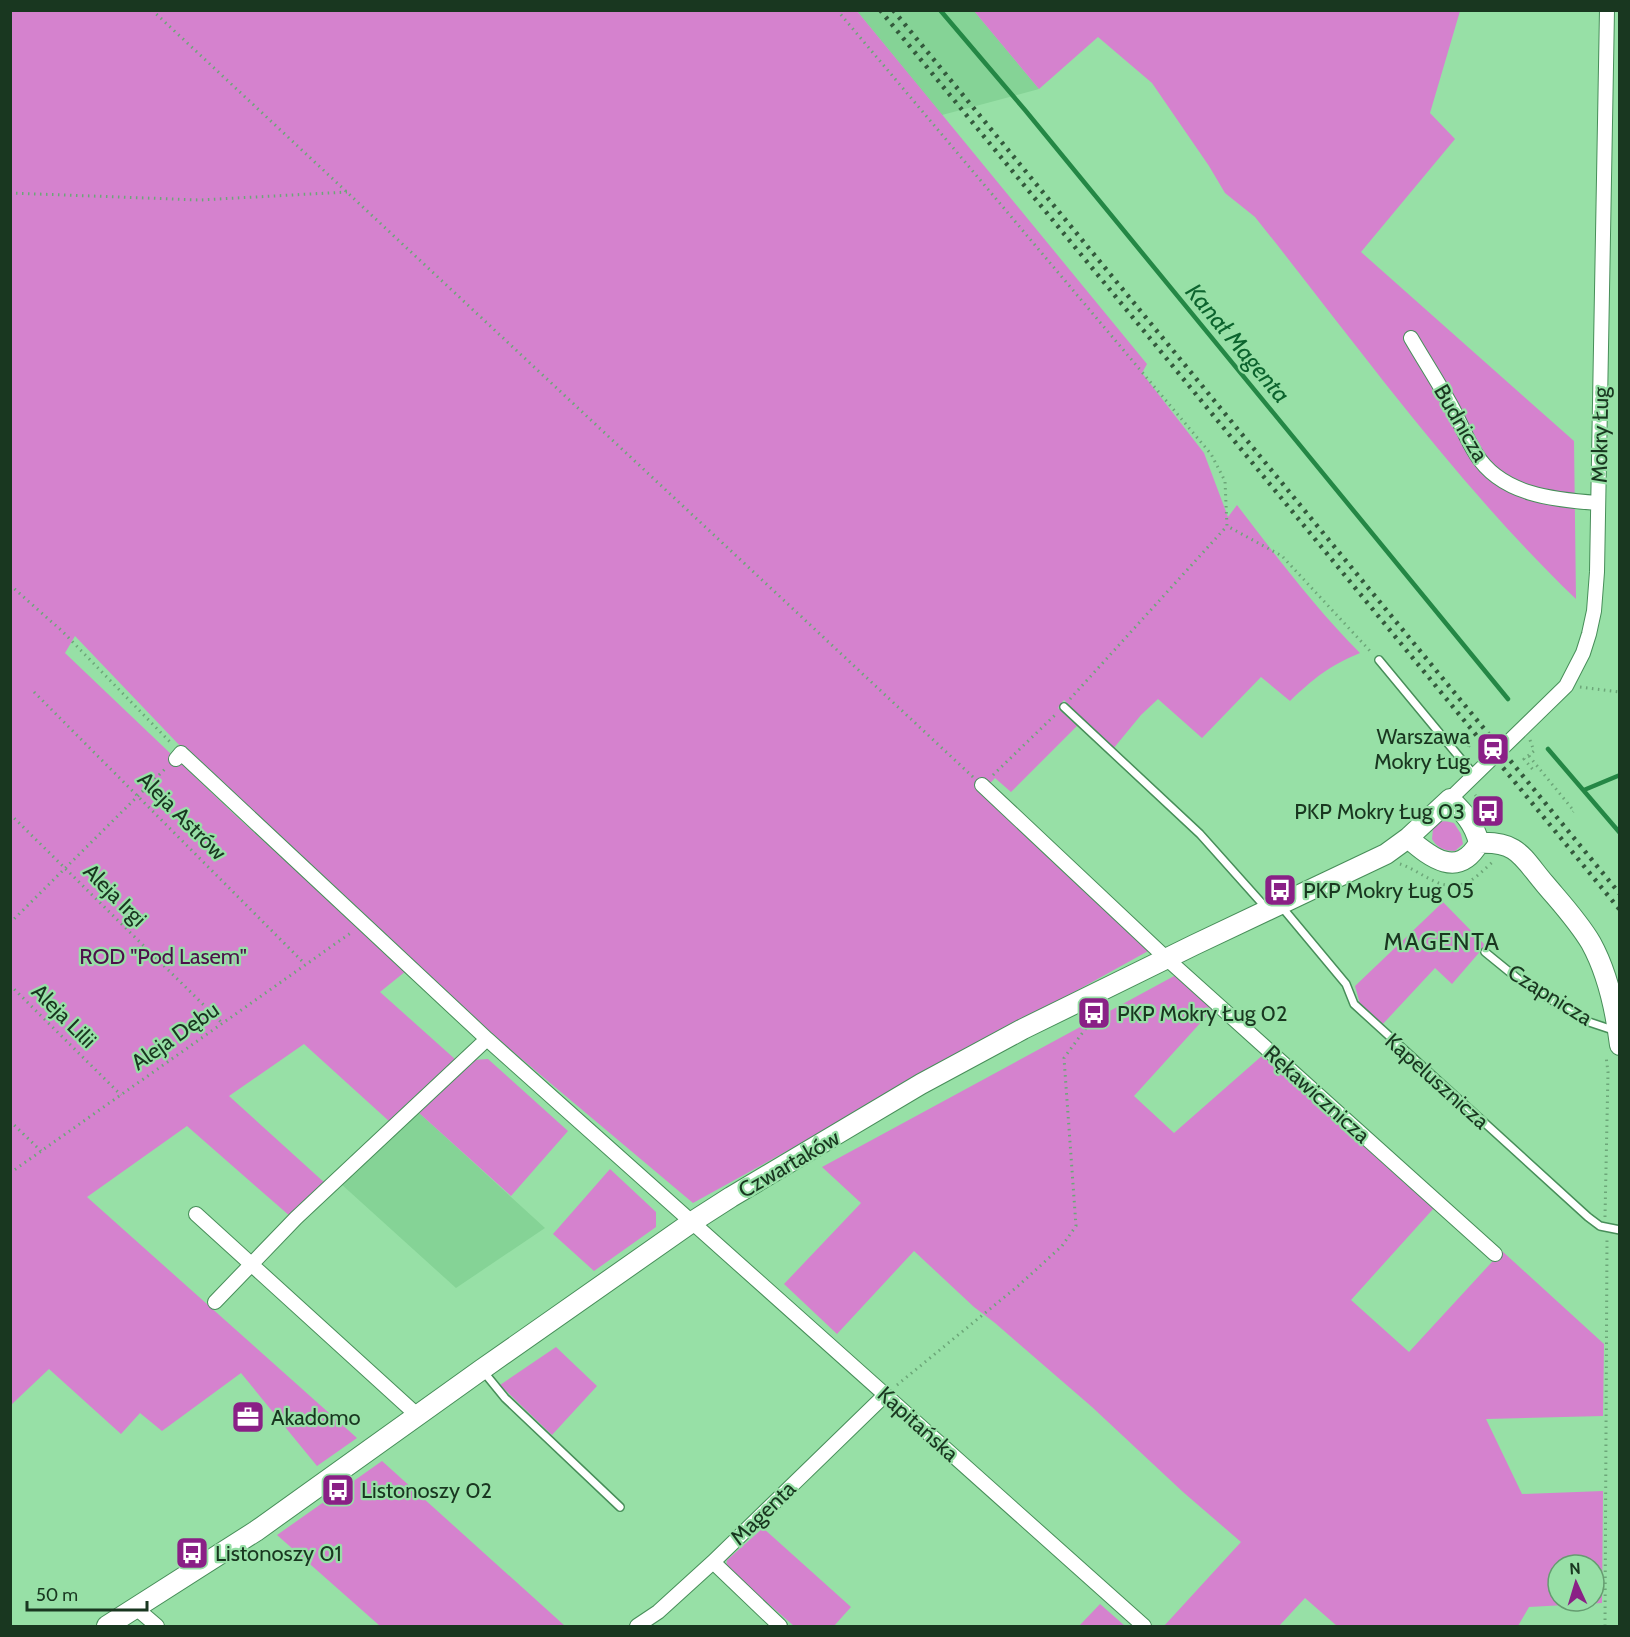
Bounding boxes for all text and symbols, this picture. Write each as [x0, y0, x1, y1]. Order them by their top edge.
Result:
water label: Kanał Magenta [1180, 277, 1296, 409]
street label: Budnicza [1428, 380, 1494, 467]
street label: Mokry Ług [1586, 386, 1614, 483]
place label: Warszawa Mokry Ług [1374, 723, 1471, 775]
station icon: Warszawa Mokry Ług [1475, 731, 1511, 767]
street label: Aleja Astrów [132, 766, 232, 866]
bus stop icon: PKP Mokry Ług 03 [1470, 793, 1506, 829]
place label: PKP Mokry Ług 03 [1294, 798, 1465, 825]
street label: Aleja Irgi [78, 858, 152, 932]
bus stop icon: PKP Mokry Ług 05 [1262, 872, 1298, 908]
place label: PKP Mokry Ług 05 [1303, 877, 1474, 904]
district label: MAGENTA [1383, 927, 1501, 956]
park label: ROD "Pod Lasem" [79, 943, 247, 970]
street label: Czapnicza [1503, 958, 1598, 1032]
street label: Aleja Lilii [26, 978, 102, 1054]
bus stop icon: PKP Mokry Ług 02 [1076, 995, 1112, 1031]
street label: Aleja Dębu [126, 996, 224, 1076]
place label: PKP Mokry Ług 02 [1117, 1000, 1287, 1027]
street label: Kapelusznicza [1379, 1027, 1495, 1135]
street label: Rękawicznicza [1258, 1039, 1376, 1149]
street label: Czwartaków [734, 1124, 845, 1204]
street label: Kapitańska [872, 1381, 964, 1468]
office icon: Akadomo [230, 1399, 266, 1435]
place label: Akadomo [271, 1404, 361, 1431]
bus stop icon: Listonoszy 02 [320, 1472, 356, 1508]
street label: Magenta [725, 1475, 802, 1551]
place label: Listonoszy 02 [361, 1477, 492, 1504]
bus stop icon: Listonoszy 01 [174, 1535, 210, 1571]
place label: Listonoszy 01 [215, 1540, 342, 1567]
north arrow [1546, 1553, 1606, 1613]
text: N [1569, 1559, 1581, 1578]
scale bar [27, 1574, 147, 1612]
text: 50 m [36, 1584, 78, 1606]

